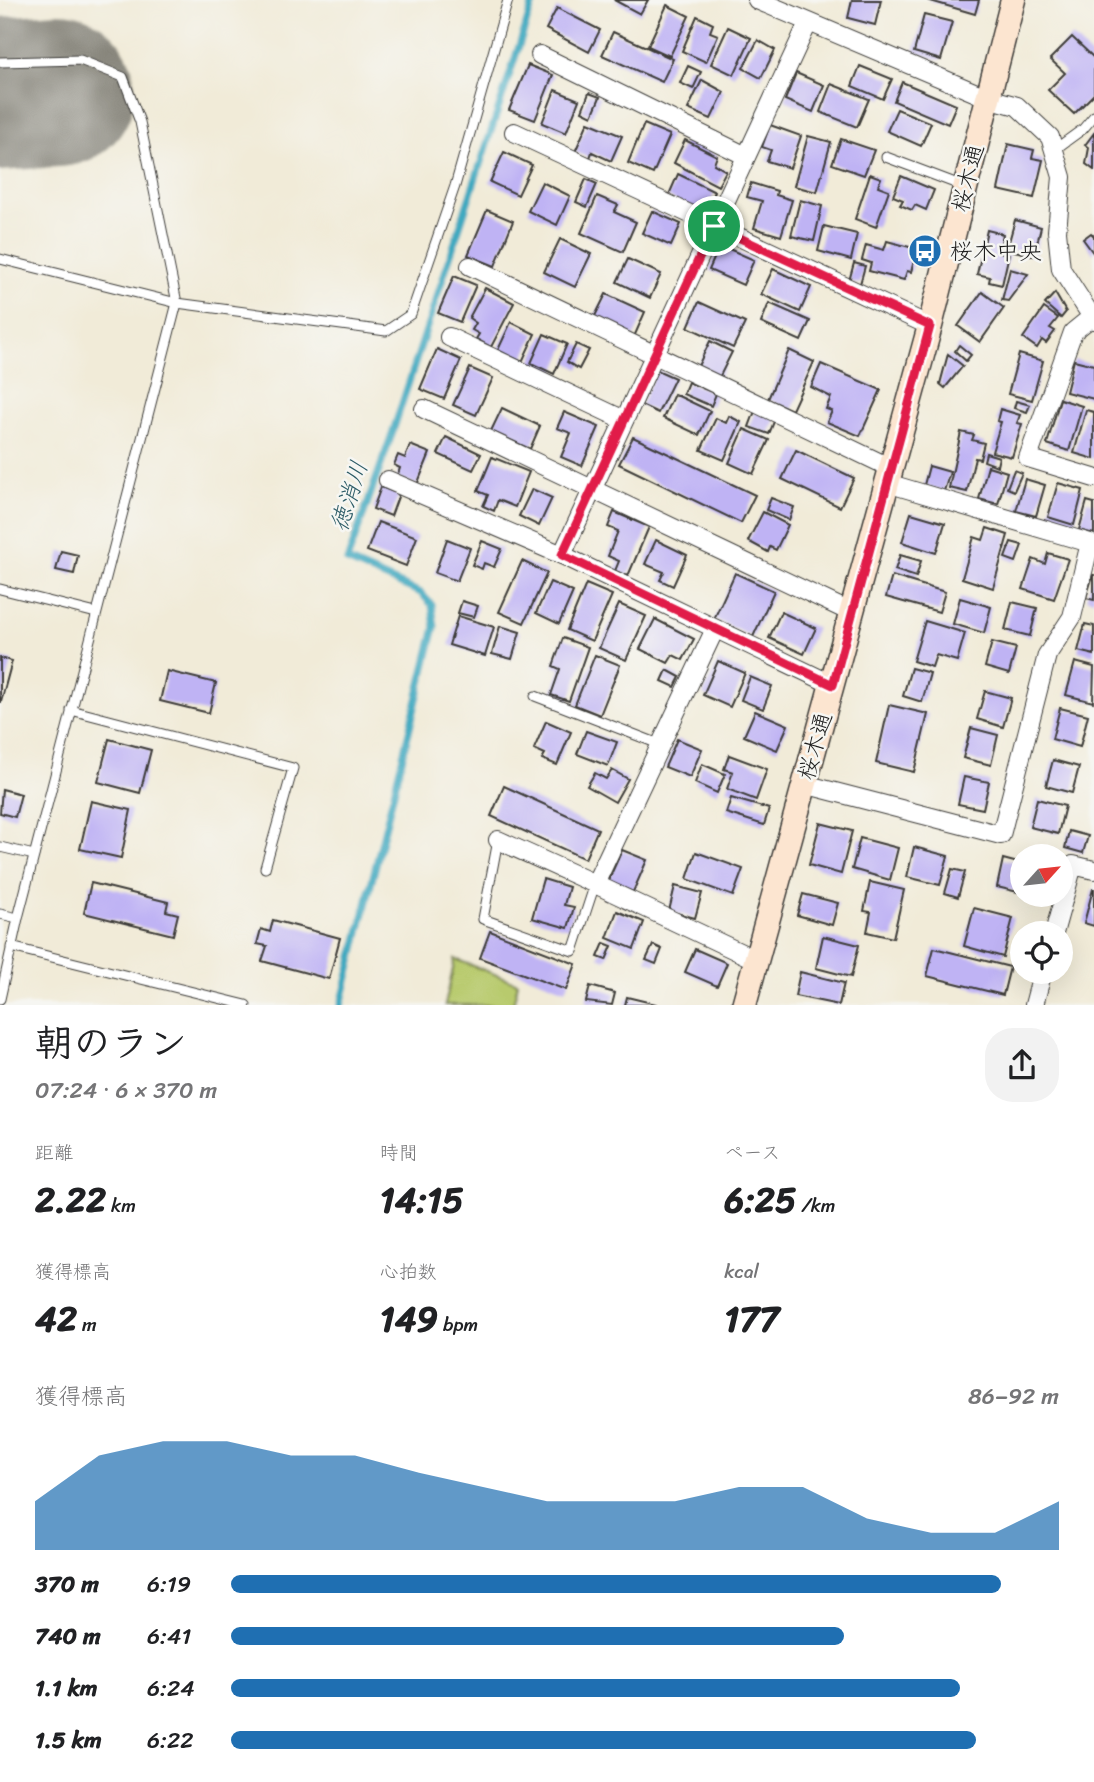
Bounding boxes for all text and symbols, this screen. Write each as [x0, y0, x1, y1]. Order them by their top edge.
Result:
street label: 桜木通 [940, 140, 996, 216]
pin [684, 196, 744, 256]
icon: arrive [695, 207, 733, 245]
place label: 桜木中央 [950, 231, 1042, 272]
bus stop icon: 桜木中央 [906, 232, 944, 270]
water label: 徳消川 [318, 455, 380, 537]
street label: 桜木通 [786, 707, 844, 785]
north arrow [1010, 844, 1073, 906]
map controls [1010, 844, 1073, 984]
button: locate [1010, 921, 1073, 984]
text: 朝のラン [35, 1010, 187, 1077]
button: share [985, 1028, 1059, 1102]
text: 07:24 · 6 × 370 m [35, 1070, 217, 1111]
text: 距離 [35, 1136, 73, 1169]
text: 時間 [380, 1136, 418, 1169]
text: ペース [724, 1136, 780, 1169]
text: 2.22 [35, 1169, 106, 1231]
text: 14:15 [380, 1169, 464, 1231]
text: 6:25 [724, 1169, 796, 1231]
text: km [106, 1189, 136, 1222]
text: /km [796, 1189, 835, 1222]
text: 獲得標高 [35, 1255, 111, 1288]
text: 心拍数 [380, 1255, 437, 1288]
text: kcal [724, 1255, 759, 1288]
text: 42 [35, 1288, 77, 1350]
text: 149 [380, 1288, 438, 1350]
text: 177 [724, 1288, 779, 1350]
text: m [77, 1308, 97, 1341]
text: bpm [438, 1308, 478, 1341]
text: 獲得標高 [35, 1376, 127, 1417]
text: 86–92 m [968, 1376, 1059, 1417]
text: 370 m [35, 1564, 99, 1605]
text: 6:19 [147, 1564, 191, 1605]
text: 740 m [35, 1616, 101, 1657]
text: 6:41 [147, 1616, 191, 1657]
text: 1.1 km [35, 1668, 98, 1709]
text: 6:24 [147, 1668, 195, 1709]
text: 1.5 km [35, 1720, 102, 1761]
text: 6:22 [147, 1720, 194, 1761]

